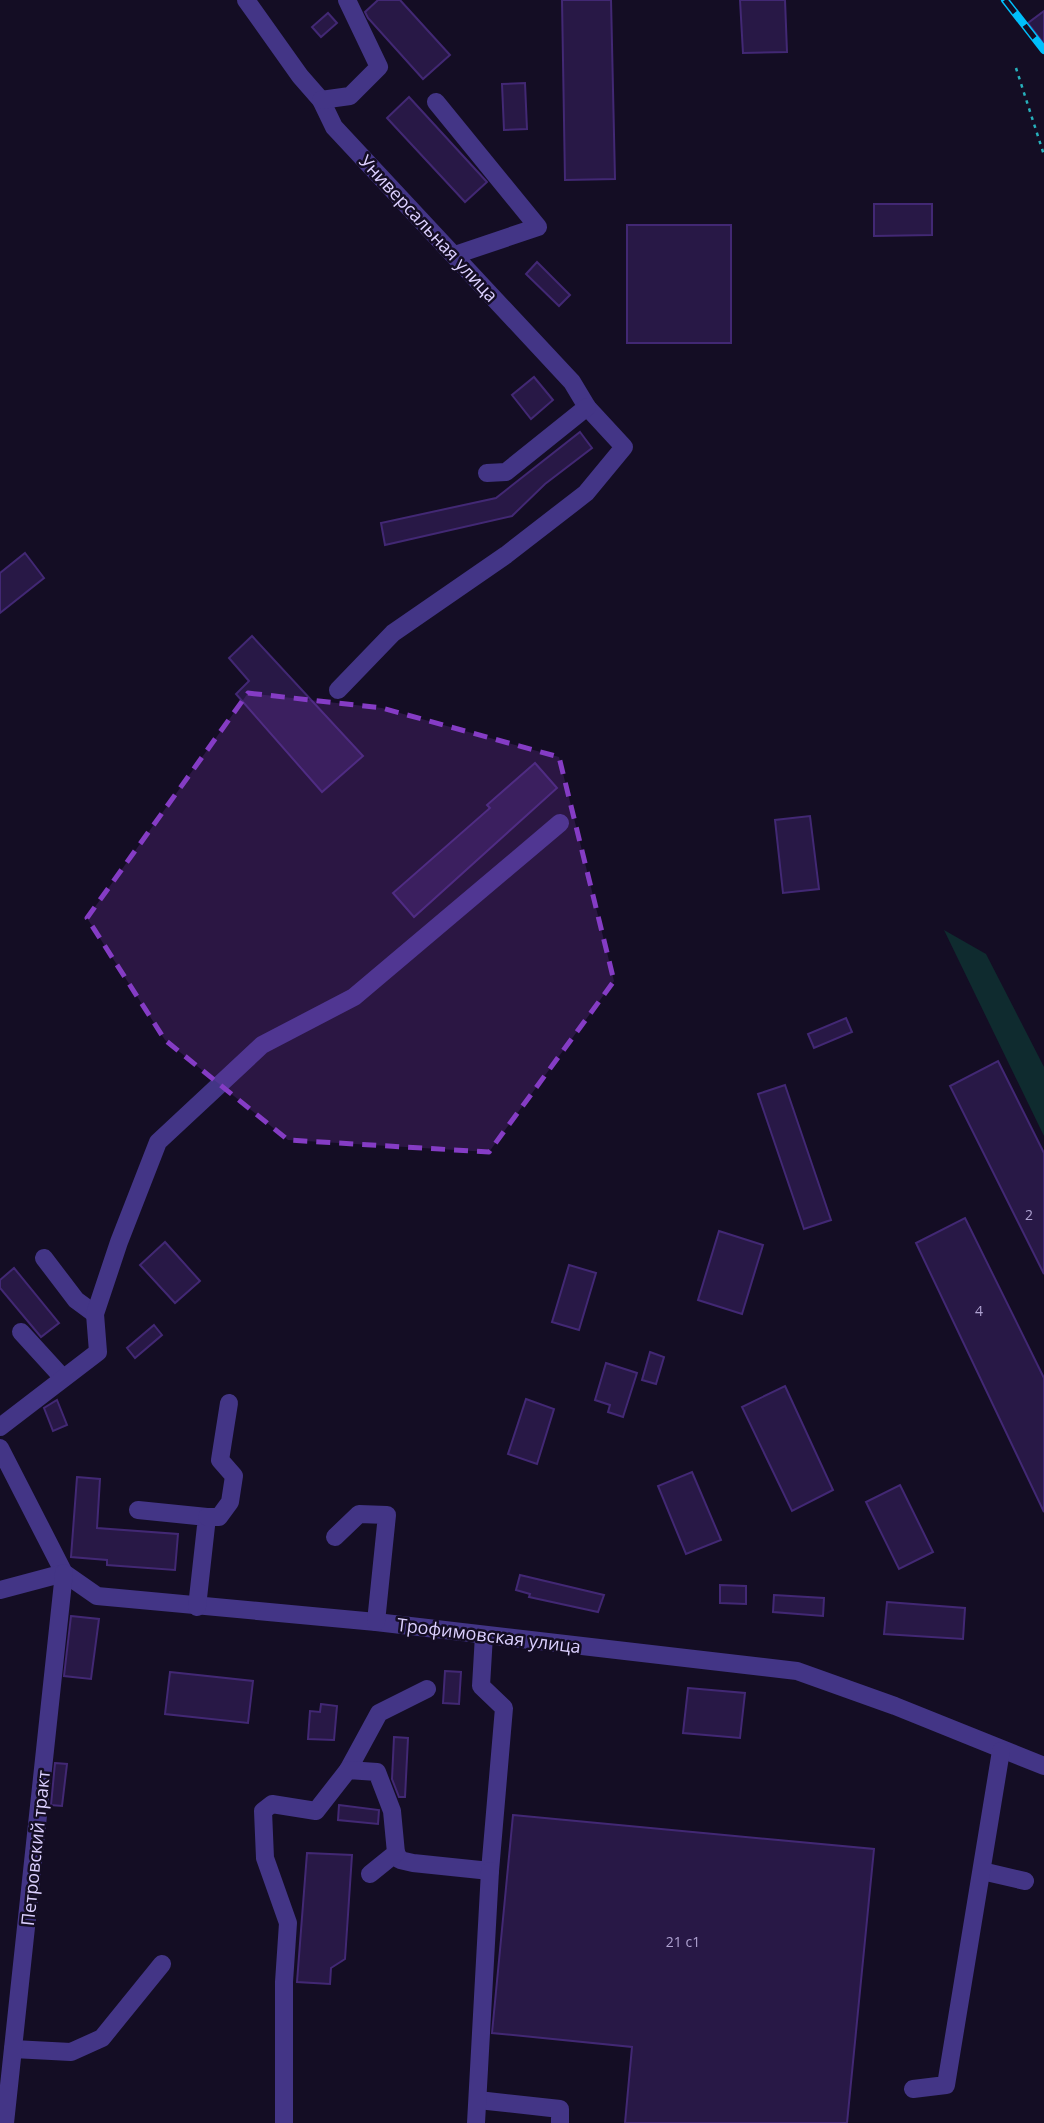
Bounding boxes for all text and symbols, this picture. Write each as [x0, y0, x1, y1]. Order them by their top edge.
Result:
street label: Универсальная улица [354, 149, 504, 307]
house number: 2 [1025, 1205, 1033, 1224]
house number: 4 [975, 1301, 983, 1320]
street label: Трофимовская улица [396, 1612, 582, 1658]
street label: Петровский тракт [15, 1768, 55, 1927]
house number: 21 с1 [666, 1932, 700, 1951]

